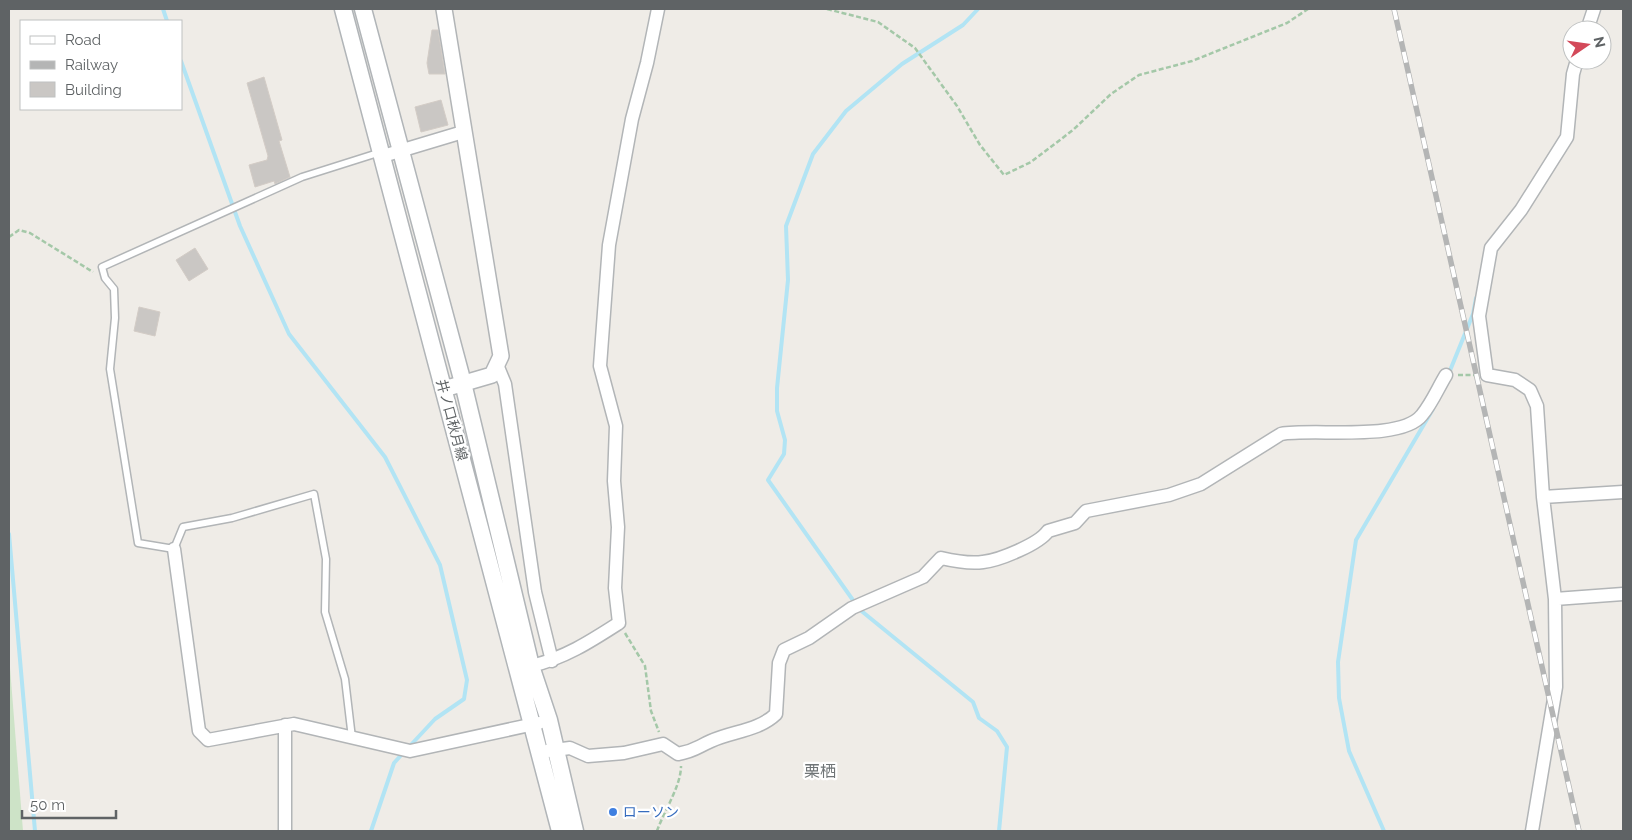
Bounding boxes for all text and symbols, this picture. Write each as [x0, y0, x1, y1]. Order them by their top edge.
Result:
legend [20, 20, 182, 110]
north arrow [1562, 20, 1612, 70]
text: Road [65, 31, 101, 49]
text: N [1591, 35, 1609, 49]
text: Railway [65, 56, 118, 74]
text: Building [65, 81, 122, 99]
street label: 井ノ口秋月線 [433, 377, 471, 463]
district label: 栗栖 [804, 762, 836, 781]
scale bar [22, 788, 116, 820]
text: 50 m [30, 796, 65, 814]
place label: ローソン [623, 804, 679, 820]
marker: ローソン [607, 806, 619, 818]

